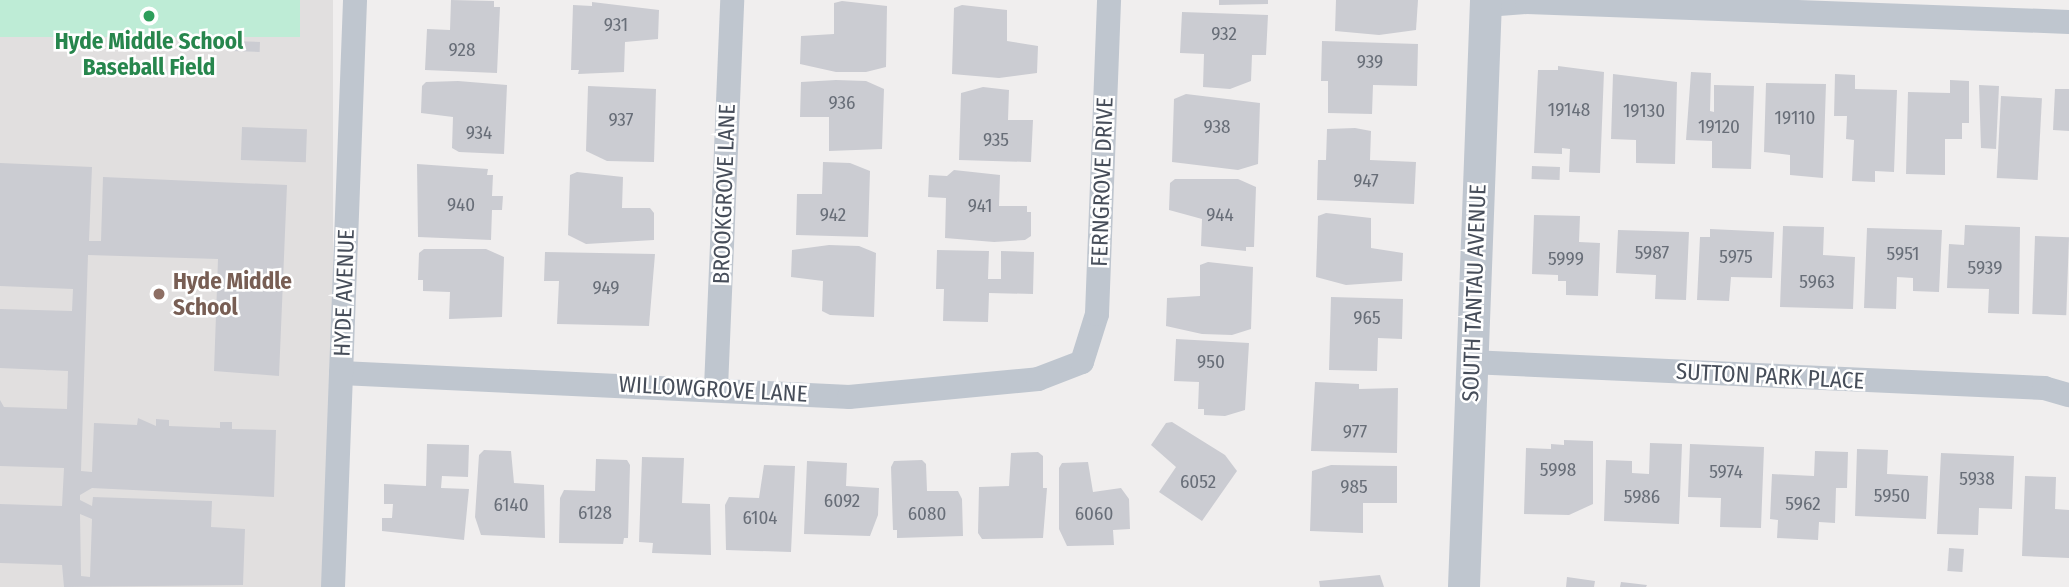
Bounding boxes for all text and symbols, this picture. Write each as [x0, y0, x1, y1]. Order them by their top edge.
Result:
marker: Hyde Middle School Baseball Field [141, 8, 157, 24]
house number: 931 [604, 14, 628, 36]
house number: 932 [1211, 23, 1237, 45]
place label: Hyde Middle School Baseball Field [55, 27, 243, 81]
house number: 928 [449, 39, 475, 61]
house number: 939 [1357, 51, 1383, 73]
house number: 936 [829, 92, 855, 114]
street label: FERNGROVE DRIVE [1085, 97, 1119, 267]
house number: 19148 [1548, 99, 1590, 121]
house number: 19130 [1623, 100, 1665, 122]
street label: BROOKGROVE LANE [707, 103, 741, 285]
house number: 19110 [1775, 107, 1815, 129]
house number: 937 [608, 109, 634, 131]
house number: 938 [1204, 116, 1230, 138]
house number: 19120 [1698, 116, 1740, 138]
house number: 934 [466, 122, 492, 144]
house number: 935 [983, 129, 1009, 151]
house number: 947 [1353, 170, 1379, 192]
street label: SOUTH TANTAU AVENUE [1456, 184, 1492, 402]
house number: 940 [447, 194, 475, 216]
house number: 941 [968, 195, 992, 217]
house number: 942 [820, 204, 846, 226]
house number: 944 [1206, 204, 1234, 226]
street label: HYDE AVENUE [328, 229, 360, 357]
house number: 5987 [1635, 242, 1669, 264]
house number: 5951 [1887, 243, 1919, 265]
house number: 5975 [1719, 246, 1753, 268]
house number: 5999 [1548, 248, 1584, 270]
house number: 5939 [1968, 257, 2002, 279]
place label: Hyde Middle School [173, 267, 292, 321]
house number: 5963 [1799, 271, 1835, 293]
house number: 949 [592, 277, 620, 299]
marker: Hyde Middle School [151, 286, 167, 302]
house number: 965 [1353, 307, 1381, 329]
house number: 950 [1197, 351, 1225, 373]
street label: SUTTON PARK PLACE [1675, 357, 1865, 395]
street label: WILLOWGROVE LANE [618, 370, 808, 408]
house number: 977 [1343, 421, 1367, 443]
house number: 5998 [1540, 459, 1576, 481]
house number: 5974 [1709, 461, 1743, 483]
house number: 5938 [1959, 468, 1995, 490]
house number: 6052 [1180, 471, 1216, 493]
house number: 985 [1340, 476, 1368, 498]
house number: 5950 [1874, 485, 1910, 507]
house number: 5986 [1624, 486, 1660, 508]
house number: 6092 [824, 490, 860, 512]
house number: 5962 [1785, 493, 1821, 515]
house number: 6140 [493, 494, 529, 516]
house number: 6128 [578, 502, 612, 524]
house number: 6080 [908, 503, 946, 525]
house number: 6060 [1075, 503, 1113, 525]
house number: 6104 [742, 507, 778, 529]

